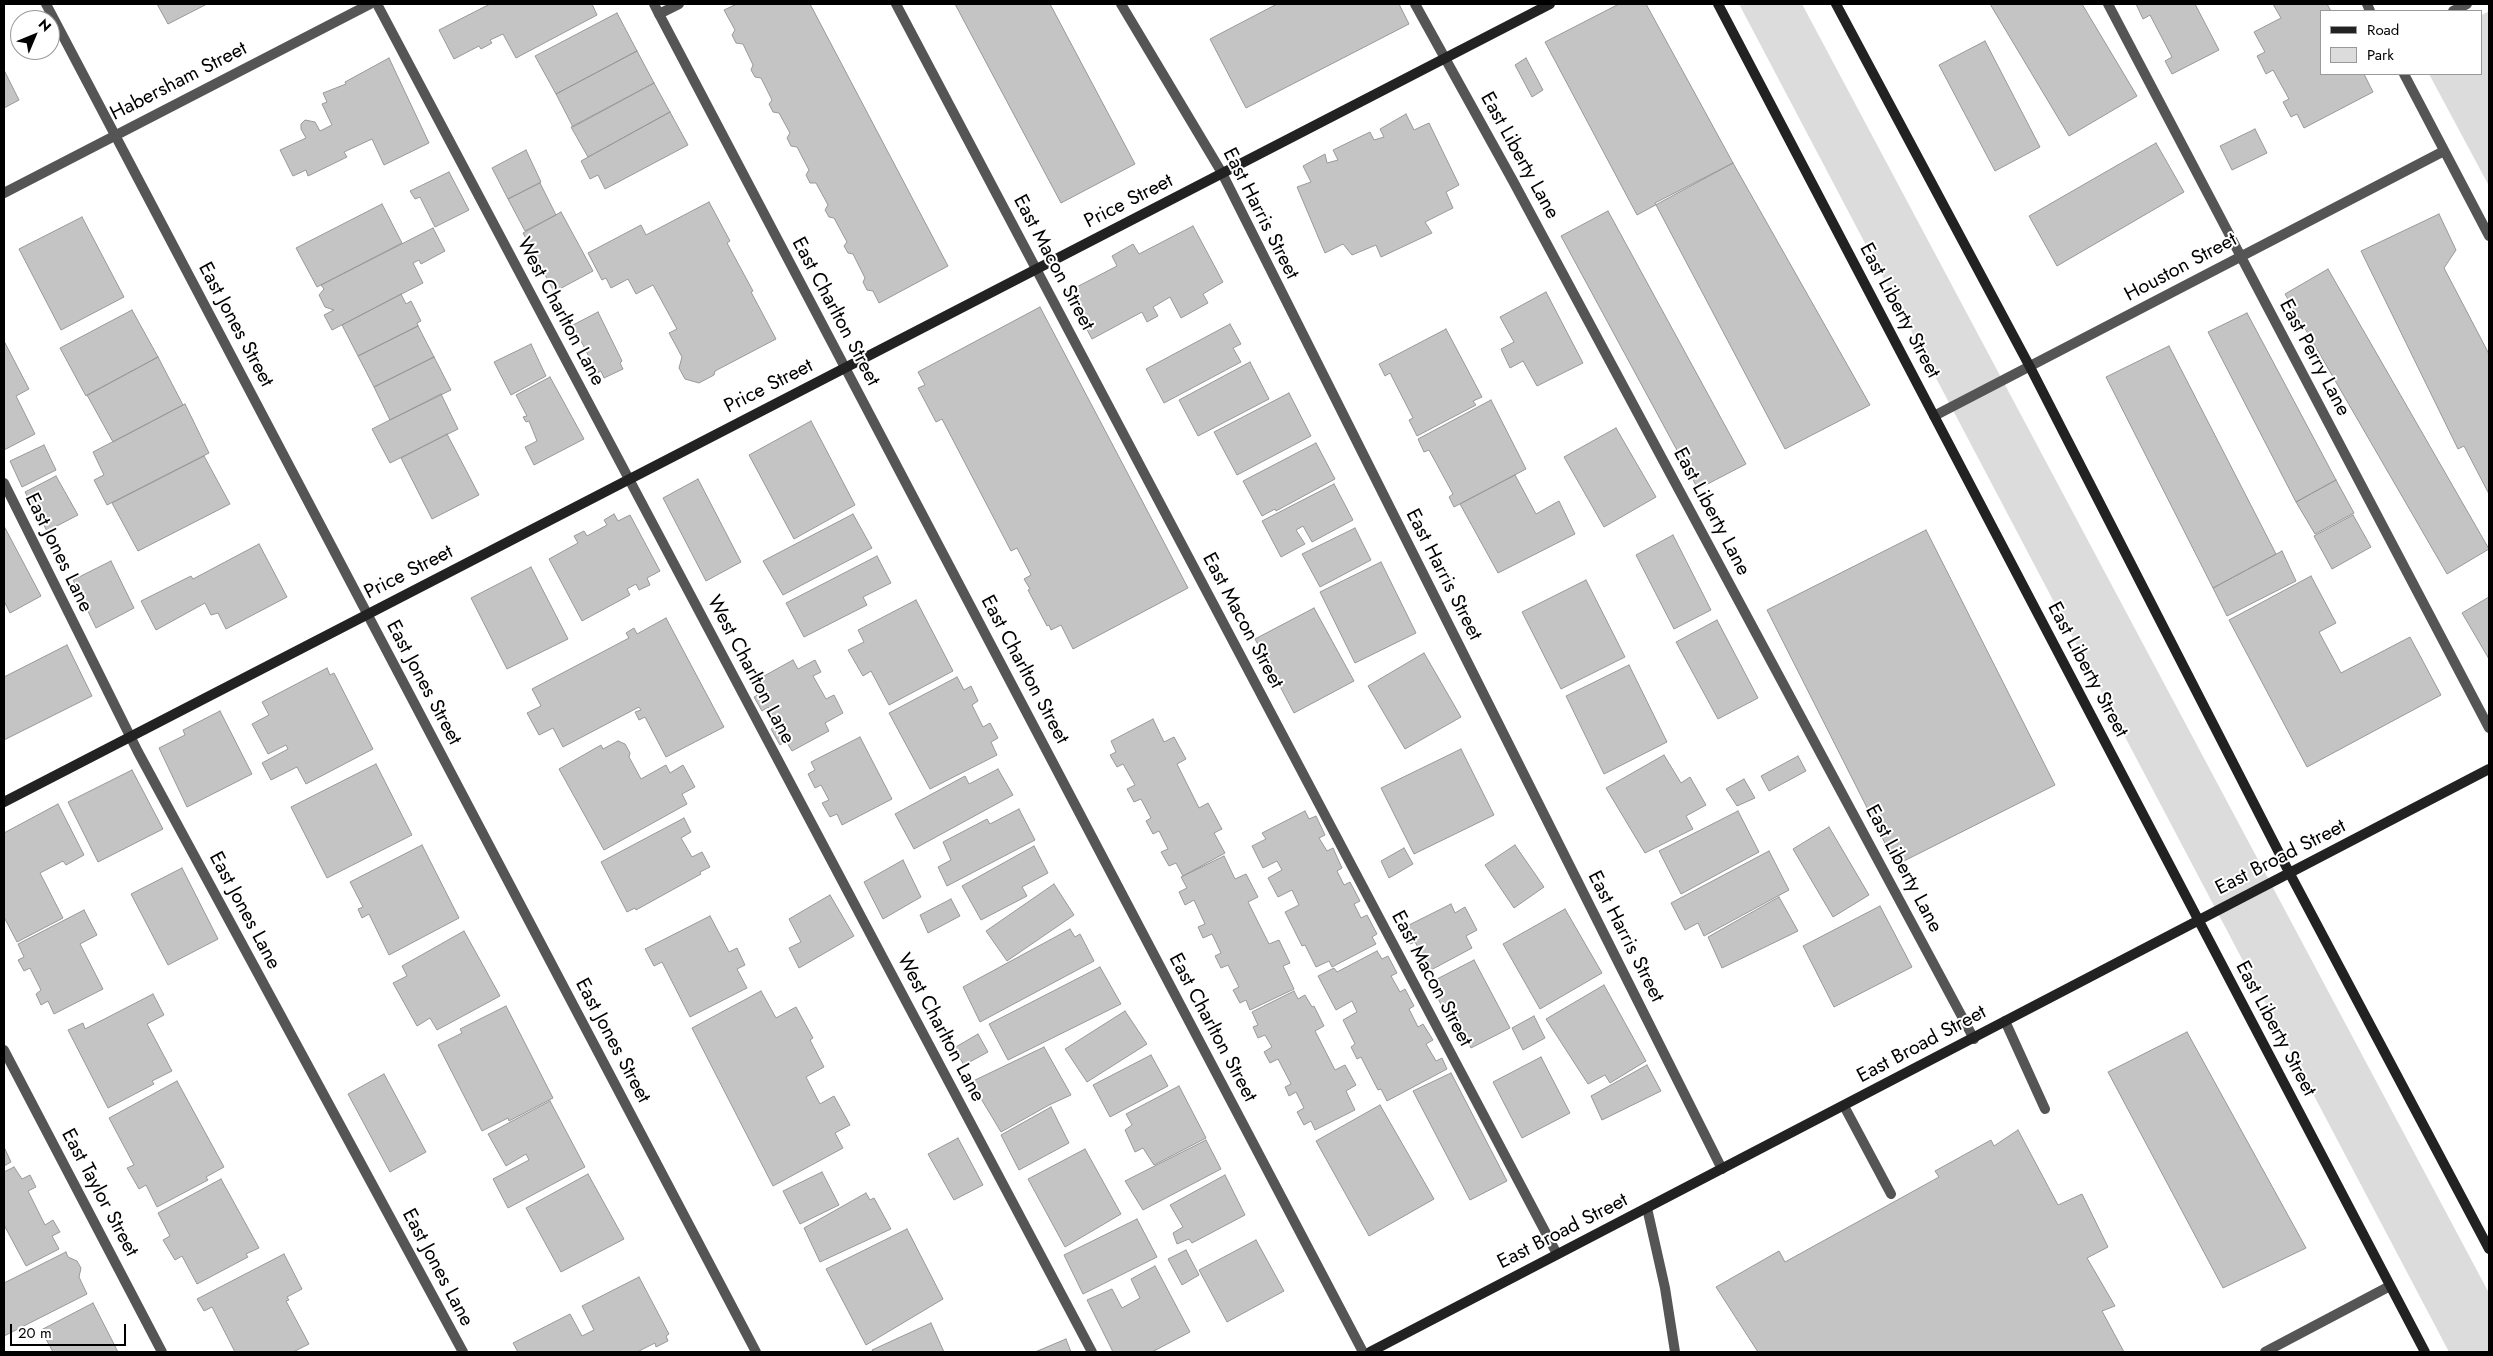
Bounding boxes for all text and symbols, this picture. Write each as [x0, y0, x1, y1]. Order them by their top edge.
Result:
north arrow [10, 10, 60, 60]
legend [2320, 10, 2483, 75]
text: N [34, 14, 56, 36]
text: Road [2367, 19, 2399, 41]
street label: Habersham Street [107, 37, 251, 127]
text: Park [2367, 44, 2394, 66]
street label: East Liberty Lane [1474, 88, 1564, 224]
street label: East Harris Street [1217, 144, 1303, 284]
street label: Price Street [1081, 169, 1177, 235]
street label: East Macon Street [1007, 191, 1099, 335]
street label: Houston Street [2121, 228, 2241, 308]
street label: West Charlton Lane [511, 234, 609, 390]
street label: East Charlton Street [786, 234, 884, 390]
street label: East Liberty Street [1853, 239, 1945, 383]
street label: East Jones Street [192, 259, 278, 391]
street label: East Perry Lane [2273, 296, 2355, 420]
street label: Price Street [721, 354, 817, 420]
street label: East Liberty Lane [1667, 444, 1755, 580]
street label: East Jones Lane [19, 490, 97, 616]
street label: East Harris Street [1400, 505, 1486, 645]
street label: Price Street [361, 540, 457, 606]
street label: East Macon Street [1196, 549, 1288, 693]
street label: West Charlton Lane [701, 592, 799, 748]
street label: East Charlton Street [975, 592, 1073, 748]
street label: East Liberty Street [2041, 598, 2133, 742]
street label: East Jones Street [380, 617, 466, 749]
street label: East Liberty Lane [1859, 801, 1947, 937]
street label: East Broad Street [2212, 815, 2350, 901]
street label: East Jones Lane [203, 848, 285, 974]
street label: East Harris Street [1582, 867, 1668, 1007]
street label: East Macon Street [1385, 907, 1477, 1051]
street label: West Charlton Lane [891, 950, 989, 1106]
street label: East Charlton Street [1163, 950, 1261, 1106]
street label: East Liberty Street [2229, 957, 2321, 1101]
street label: East Jones Street [569, 975, 655, 1107]
street label: East Broad Street [1853, 1001, 1991, 1089]
street label: East Taylor Street [55, 1125, 143, 1261]
street label: East Broad Street [1494, 1189, 1632, 1275]
street label: East Jones Lane [396, 1205, 478, 1331]
scale bar [12, 1314, 129, 1346]
text: 20 m [18, 1322, 52, 1344]

